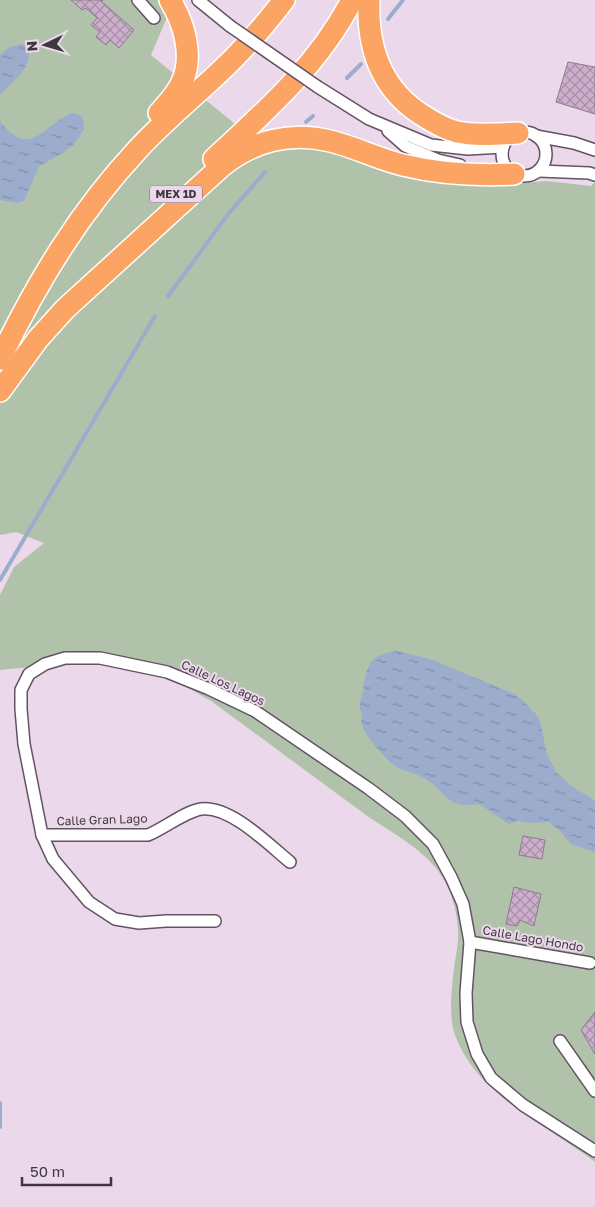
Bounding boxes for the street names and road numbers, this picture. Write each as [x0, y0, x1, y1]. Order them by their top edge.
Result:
road number: MEX 1D [150, 185, 202, 202]
street label: Calle Los Lagos [179, 657, 267, 708]
street label: Calle Gran Lago [56, 810, 148, 829]
street label: Calle Lago Hondo [482, 922, 585, 955]

